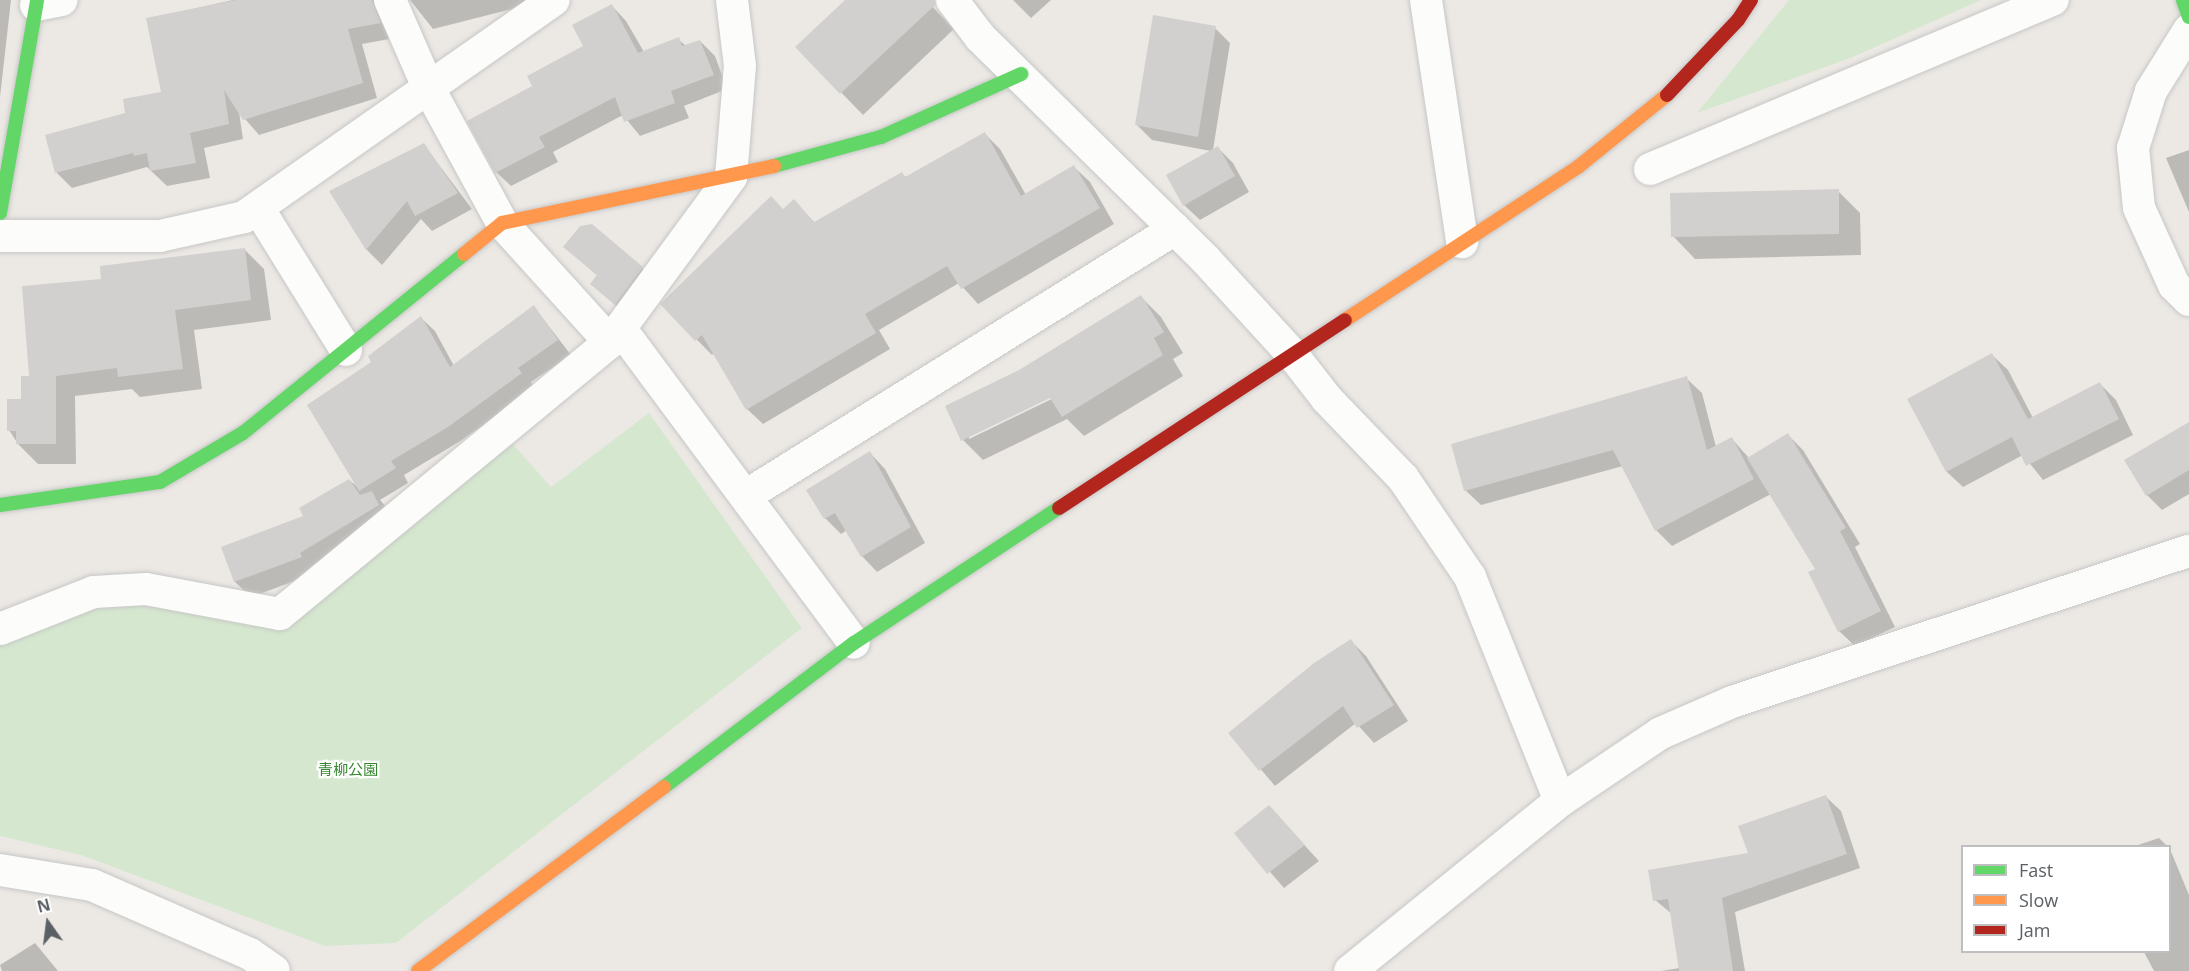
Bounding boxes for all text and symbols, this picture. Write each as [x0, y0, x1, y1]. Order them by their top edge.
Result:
park label: 青柳公園 [318, 761, 378, 779]
legend [1961, 845, 2171, 953]
text: Fast [2019, 858, 2053, 882]
text: Slow [2019, 888, 2058, 912]
north arrow [18, 893, 78, 953]
text: N [35, 893, 53, 918]
text: Jam [2019, 918, 2051, 942]

